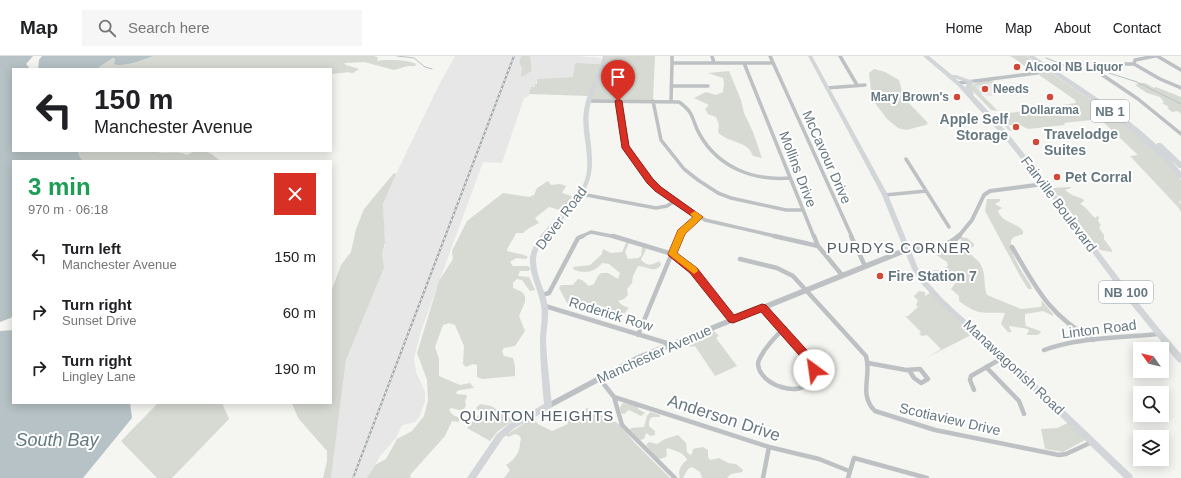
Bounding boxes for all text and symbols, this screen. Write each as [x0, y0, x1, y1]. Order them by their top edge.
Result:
search box [82, 10, 362, 46]
text: Map [20, 17, 58, 38]
icon: search [96, 17, 118, 39]
text: Search here [128, 19, 210, 36]
text: Home [946, 20, 983, 36]
text: Map [1005, 20, 1032, 36]
text: About [1054, 20, 1091, 36]
text: Contact [1113, 20, 1161, 36]
pin [601, 60, 635, 101]
place label: Alcool NB Liquor [1025, 60, 1123, 74]
marker: Alcool NB Liquor [1012, 62, 1022, 72]
icon: arrive [607, 66, 629, 88]
place label: Needs [993, 82, 1029, 96]
icon: left [28, 84, 80, 136]
text: 150 m [94, 84, 173, 115]
marker: Needs [980, 84, 990, 94]
place label: Mary Brown's [871, 90, 949, 104]
marker: Mary Brown's [952, 92, 962, 102]
marker: Dollarama [1045, 92, 1055, 102]
road number: NB 1 [1091, 100, 1129, 122]
place label: Dollarama [1021, 103, 1079, 117]
street label: McCavour Drive [799, 108, 855, 206]
place label: Apple Self Storage [940, 111, 1008, 143]
text: Manchester Avenue [94, 117, 253, 137]
marker: Apple Self Storage [1011, 122, 1021, 132]
place label: Travelodge Suites [1044, 126, 1118, 158]
street label: Mollins Drive [776, 129, 820, 209]
marker: Travelodge Suites [1031, 137, 1041, 147]
street label: Fairville Boulevard [1018, 153, 1100, 255]
place label: Pet Corral [1065, 169, 1132, 185]
marker: Pet Corral [1052, 172, 1062, 182]
text: 3 min [28, 173, 91, 200]
button: close [274, 173, 316, 215]
street label: Dever Road [532, 183, 590, 253]
text: 970 m · 06:18 [28, 202, 108, 217]
district label: PURDYS CORNER [827, 239, 971, 256]
text: Turn left [62, 240, 121, 257]
icon: left [28, 245, 50, 267]
text: 150 m [274, 248, 316, 265]
text: Manchester Avenue [62, 257, 177, 272]
place label: Fire Station 7 [888, 268, 977, 284]
marker: Fire Station 7 [875, 271, 885, 281]
road number: NB 100 [1099, 281, 1153, 303]
street label: Roderick Row [567, 294, 656, 335]
text: Turn right [62, 296, 132, 313]
icon: right [28, 301, 50, 323]
text: 60 m [283, 304, 316, 321]
text: Sunset Drive [62, 313, 136, 328]
street label: Manawagonish Road [960, 316, 1068, 418]
street label: Linton Road [1061, 316, 1137, 342]
street label: Manchester Avenue [594, 321, 714, 386]
north arrow [1133, 342, 1169, 378]
map controls [1133, 342, 1169, 466]
position arrow [793, 349, 835, 391]
text: Turn right [62, 352, 132, 369]
icon: right [28, 357, 50, 379]
text: 190 m [274, 360, 316, 377]
text: Lingley Lane [62, 369, 136, 384]
button: search [1133, 386, 1169, 422]
street label: Anderson Drive [665, 391, 783, 445]
street label: Scotiaview Drive [898, 400, 1002, 438]
district label: QUINTON HEIGHTS [460, 407, 614, 424]
water label: South Bay [15, 430, 100, 450]
button: layers [1133, 430, 1169, 466]

